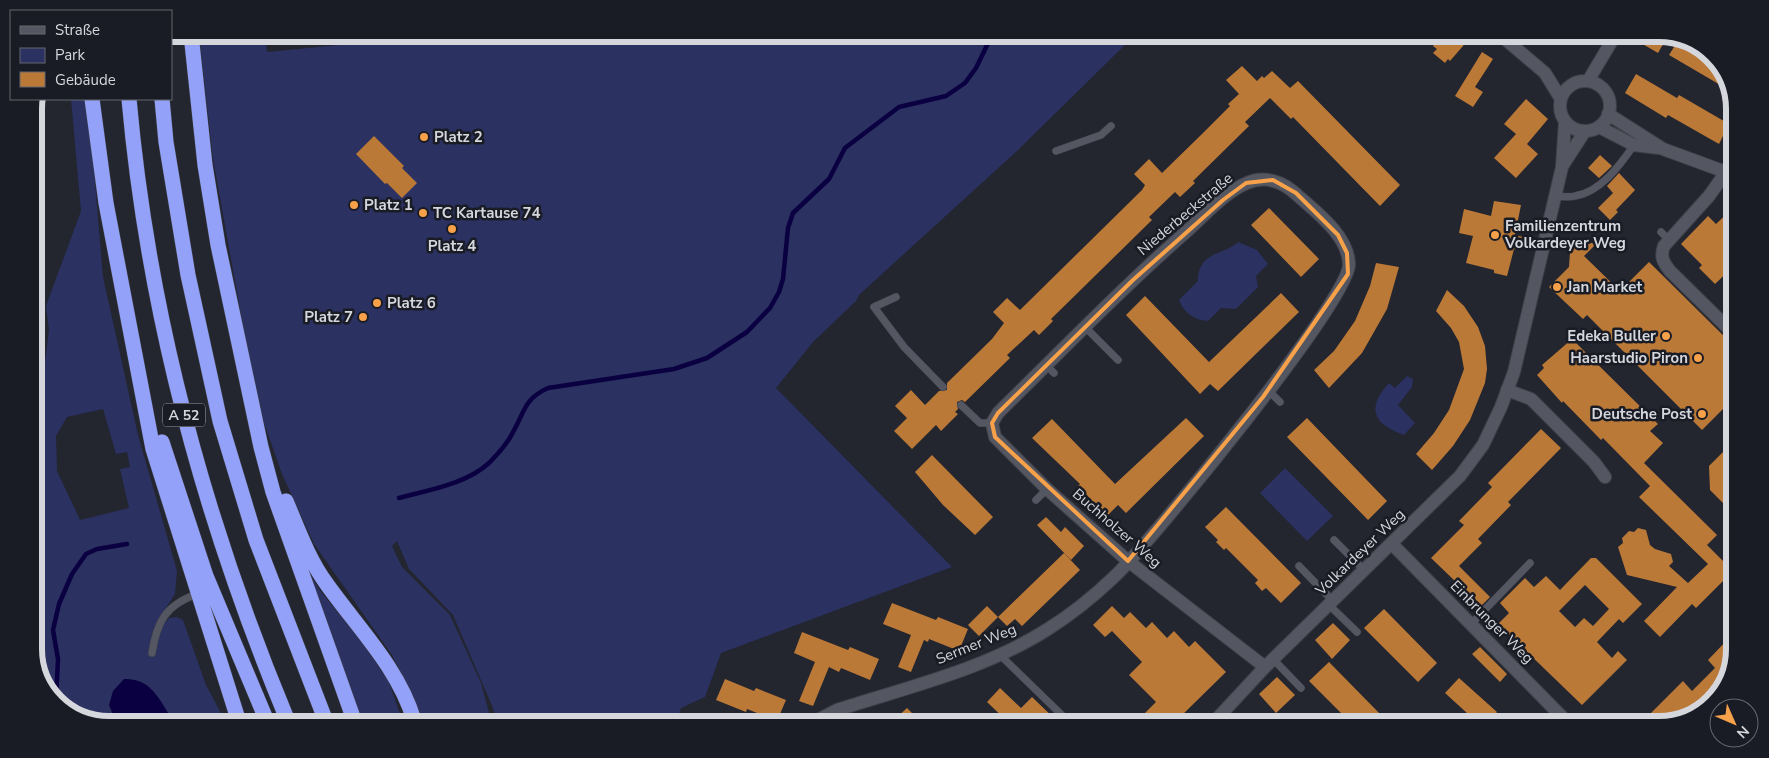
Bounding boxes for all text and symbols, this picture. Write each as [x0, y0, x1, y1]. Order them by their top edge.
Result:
legend [10, 10, 172, 100]
text: Straße [55, 20, 100, 40]
text: Park [55, 45, 85, 65]
text: Gebäude [55, 70, 116, 90]
place label: Platz 2 [434, 127, 483, 147]
marker: Platz 2 [418, 131, 430, 143]
street label: Niederbeckstraße [1133, 168, 1237, 260]
place label: Platz 1 [364, 195, 413, 215]
marker: Platz 1 [348, 199, 360, 211]
place label: TC Kartause 74 [433, 203, 541, 223]
marker: TC Kartause 74 [417, 207, 429, 219]
place label: Familienzentrum Volkardeyer Weg [1504, 216, 1626, 253]
marker: Platz 4 [446, 223, 458, 235]
marker: Familienzentrum Volkardeyer Weg [1489, 229, 1501, 241]
place label: Platz 4 [428, 236, 476, 256]
place label: Jan Market [1566, 277, 1642, 297]
marker: Jan Market [1551, 281, 1563, 293]
place label: Platz 6 [387, 293, 436, 313]
marker: Platz 6 [371, 297, 383, 309]
place label: Platz 7 [304, 307, 353, 327]
marker: Platz 7 [357, 311, 369, 323]
place label: Edeka Buller [1567, 326, 1656, 346]
marker: Edeka Buller [1660, 330, 1672, 342]
place label: Haarstudio Piron [1570, 348, 1688, 368]
marker: Haarstudio Piron [1692, 352, 1704, 364]
road number: A 52 [163, 404, 205, 426]
place label: Deutsche Post [1592, 404, 1692, 424]
marker: Deutsche Post [1696, 408, 1708, 420]
street label: Buchholzer Weg [1068, 484, 1166, 572]
street label: Volkardeyer Weg [1310, 504, 1409, 600]
street label: Einbrunger Weg [1446, 576, 1538, 668]
street label: Sermer Weg [933, 619, 1019, 669]
north arrow [1709, 698, 1759, 748]
text: N [1732, 721, 1753, 742]

